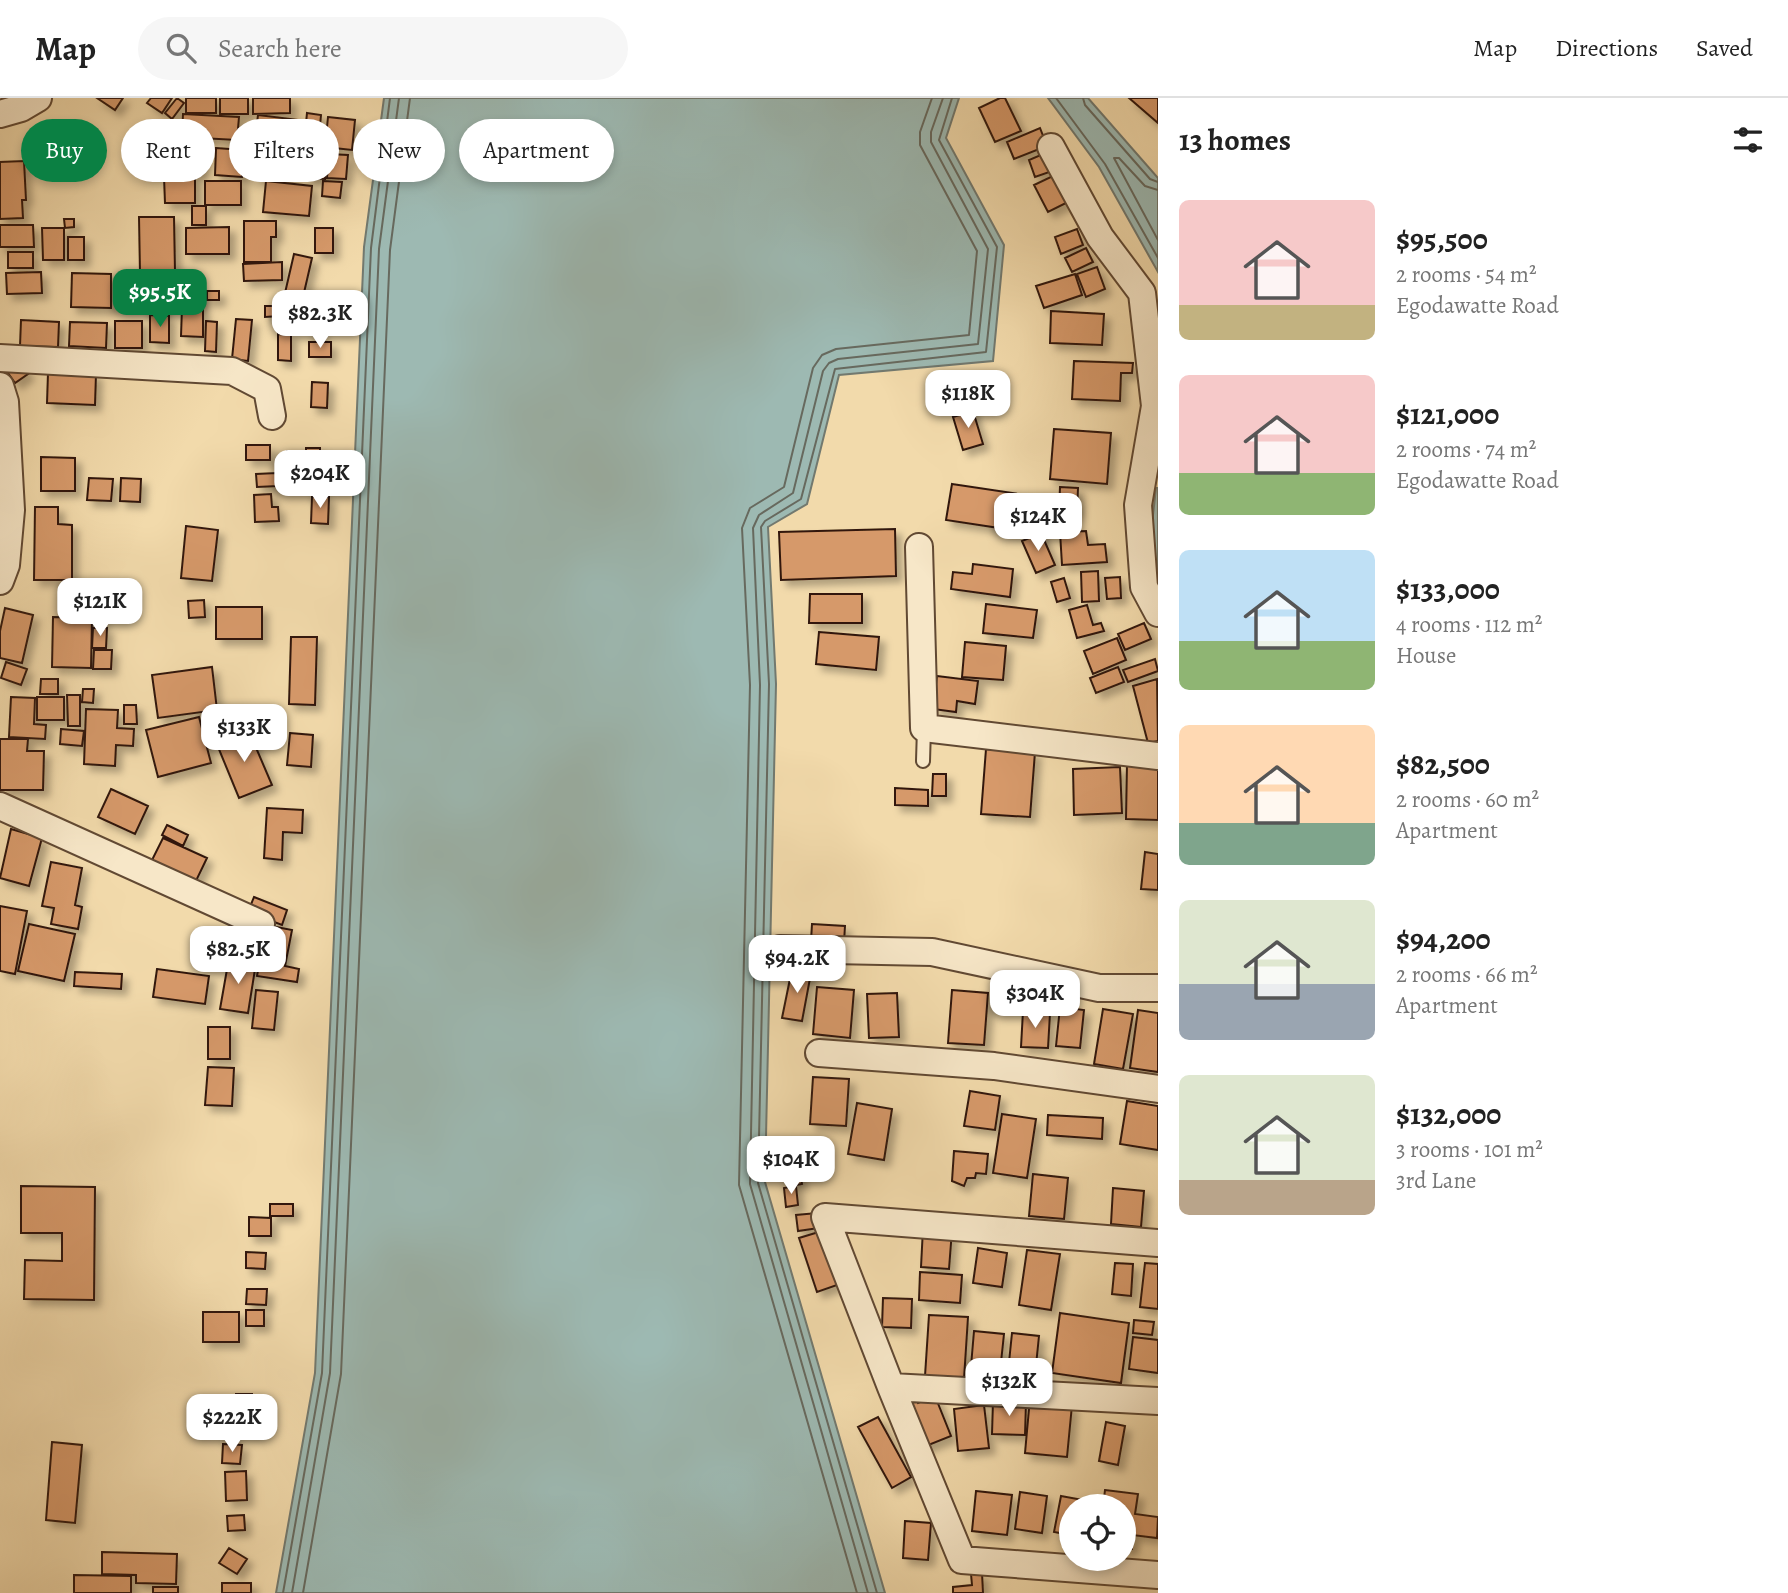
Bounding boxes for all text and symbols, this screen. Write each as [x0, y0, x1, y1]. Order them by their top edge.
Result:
search box [138, 17, 628, 80]
text: Map [35, 26, 96, 71]
icon: search [162, 29, 200, 67]
text: Search here [218, 31, 342, 66]
text: Map [1473, 32, 1517, 64]
text: Directions [1555, 32, 1658, 64]
text: Saved [1696, 32, 1753, 64]
chip: Buy [21, 119, 107, 182]
chip: Rent [121, 119, 215, 182]
chip: Filters [229, 119, 339, 182]
chip: New [353, 119, 445, 182]
chip: Apartment [459, 119, 614, 182]
text: 13 homes [1179, 120, 1291, 160]
icon: filters [1729, 121, 1767, 159]
text: $95,500 [1396, 219, 1488, 259]
icon: home [1235, 228, 1319, 312]
text: 2 rooms · 54 m² [1396, 259, 1537, 290]
pin: $95.5K [103, 270, 217, 329]
text: $95.5K [129, 276, 191, 307]
pin: $82.3K [263, 290, 377, 350]
text: Egodawatte Road [1396, 290, 1559, 321]
text: $82.3K [288, 297, 352, 328]
pin: $118K [919, 370, 1017, 430]
text: $118K [941, 377, 995, 408]
text: $121,000 [1396, 394, 1499, 434]
icon: home [1235, 403, 1319, 487]
text: 2 rooms · 74 m² [1396, 434, 1536, 465]
pin: $204K [271, 450, 369, 510]
text: $204K [290, 457, 350, 488]
text: Egodawatte Road [1396, 465, 1559, 496]
pin: $124K [989, 494, 1087, 553]
text: $124K [1010, 500, 1066, 531]
text: $133,000 [1396, 569, 1500, 609]
pin: $121K [51, 578, 149, 638]
icon: home [1235, 578, 1319, 662]
text: $121K [73, 585, 127, 616]
text: 4 rooms · 112 m² [1396, 609, 1542, 640]
text: House [1396, 640, 1456, 671]
pin: $133K [195, 704, 293, 764]
text: $133K [217, 711, 271, 742]
text: $82,500 [1396, 744, 1490, 784]
icon: home [1235, 753, 1319, 837]
text: 2 rooms · 60 m² [1396, 784, 1539, 815]
text: Apartment [1396, 815, 1498, 846]
text: $94,200 [1396, 919, 1491, 959]
pin: $82.5K [181, 926, 295, 986]
icon: home [1235, 928, 1319, 1012]
text: $82.5K [206, 933, 270, 964]
pin: $94.2K [740, 936, 854, 995]
text: $94.2K [765, 942, 829, 973]
text: 2 rooms · 66 m² [1396, 959, 1538, 990]
pin: $304K [986, 970, 1084, 1030]
text: $304K [1006, 977, 1064, 1008]
text: Apartment [1396, 990, 1498, 1021]
text: $132,000 [1396, 1094, 1501, 1134]
icon: home [1235, 1103, 1319, 1187]
text: 3 rooms · 101 m² [1396, 1134, 1543, 1165]
pin: $104K [742, 1136, 840, 1196]
text: $104K [763, 1143, 819, 1174]
text: 3rd Lane [1396, 1165, 1476, 1196]
pin: $132K [960, 1358, 1058, 1418]
text: $132K [981, 1365, 1037, 1396]
pin: $222K [183, 1394, 281, 1454]
text: $222K [202, 1401, 262, 1432]
map controls [1059, 1494, 1136, 1571]
button: locate [1059, 1494, 1136, 1571]

